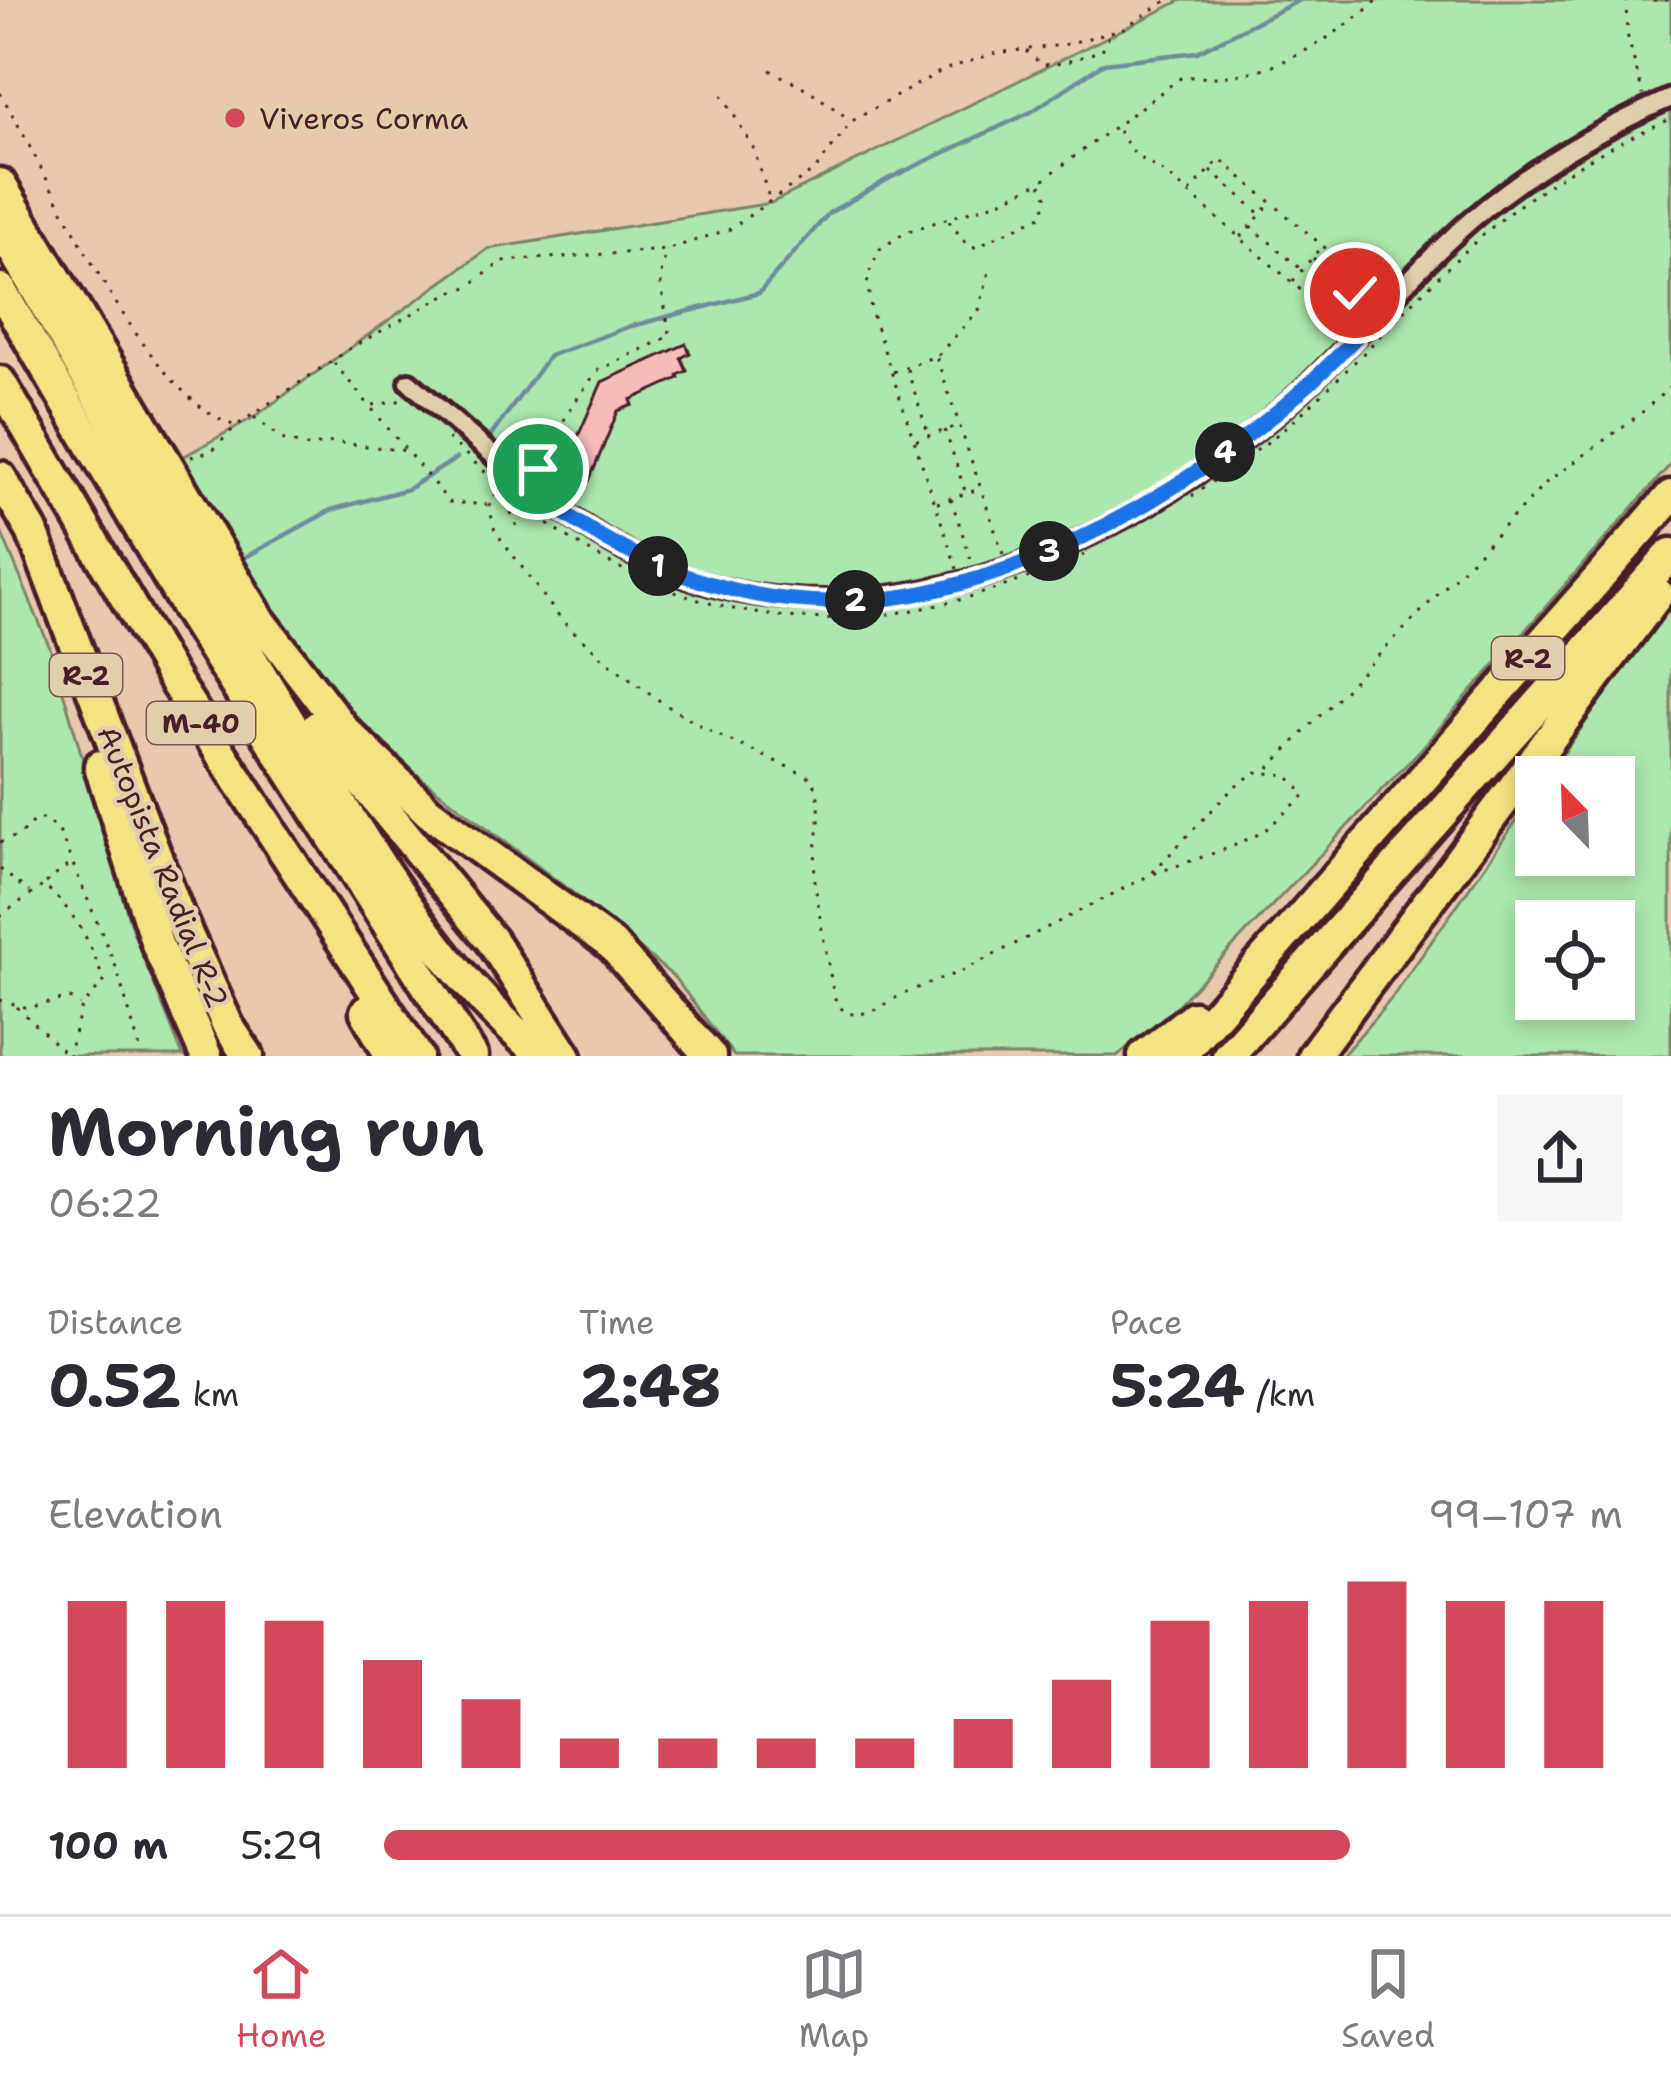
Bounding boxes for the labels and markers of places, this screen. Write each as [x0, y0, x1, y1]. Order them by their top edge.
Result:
place label: Viveros Corma [259, 98, 469, 139]
marker: Viveros Corma [222, 105, 248, 131]
pin [1304, 242, 1406, 344]
pin [487, 418, 589, 520]
pin: 4 [1195, 422, 1255, 482]
pin: 3 [1019, 521, 1079, 581]
pin: 1 [628, 536, 688, 596]
pin: 2 [825, 570, 885, 630]

